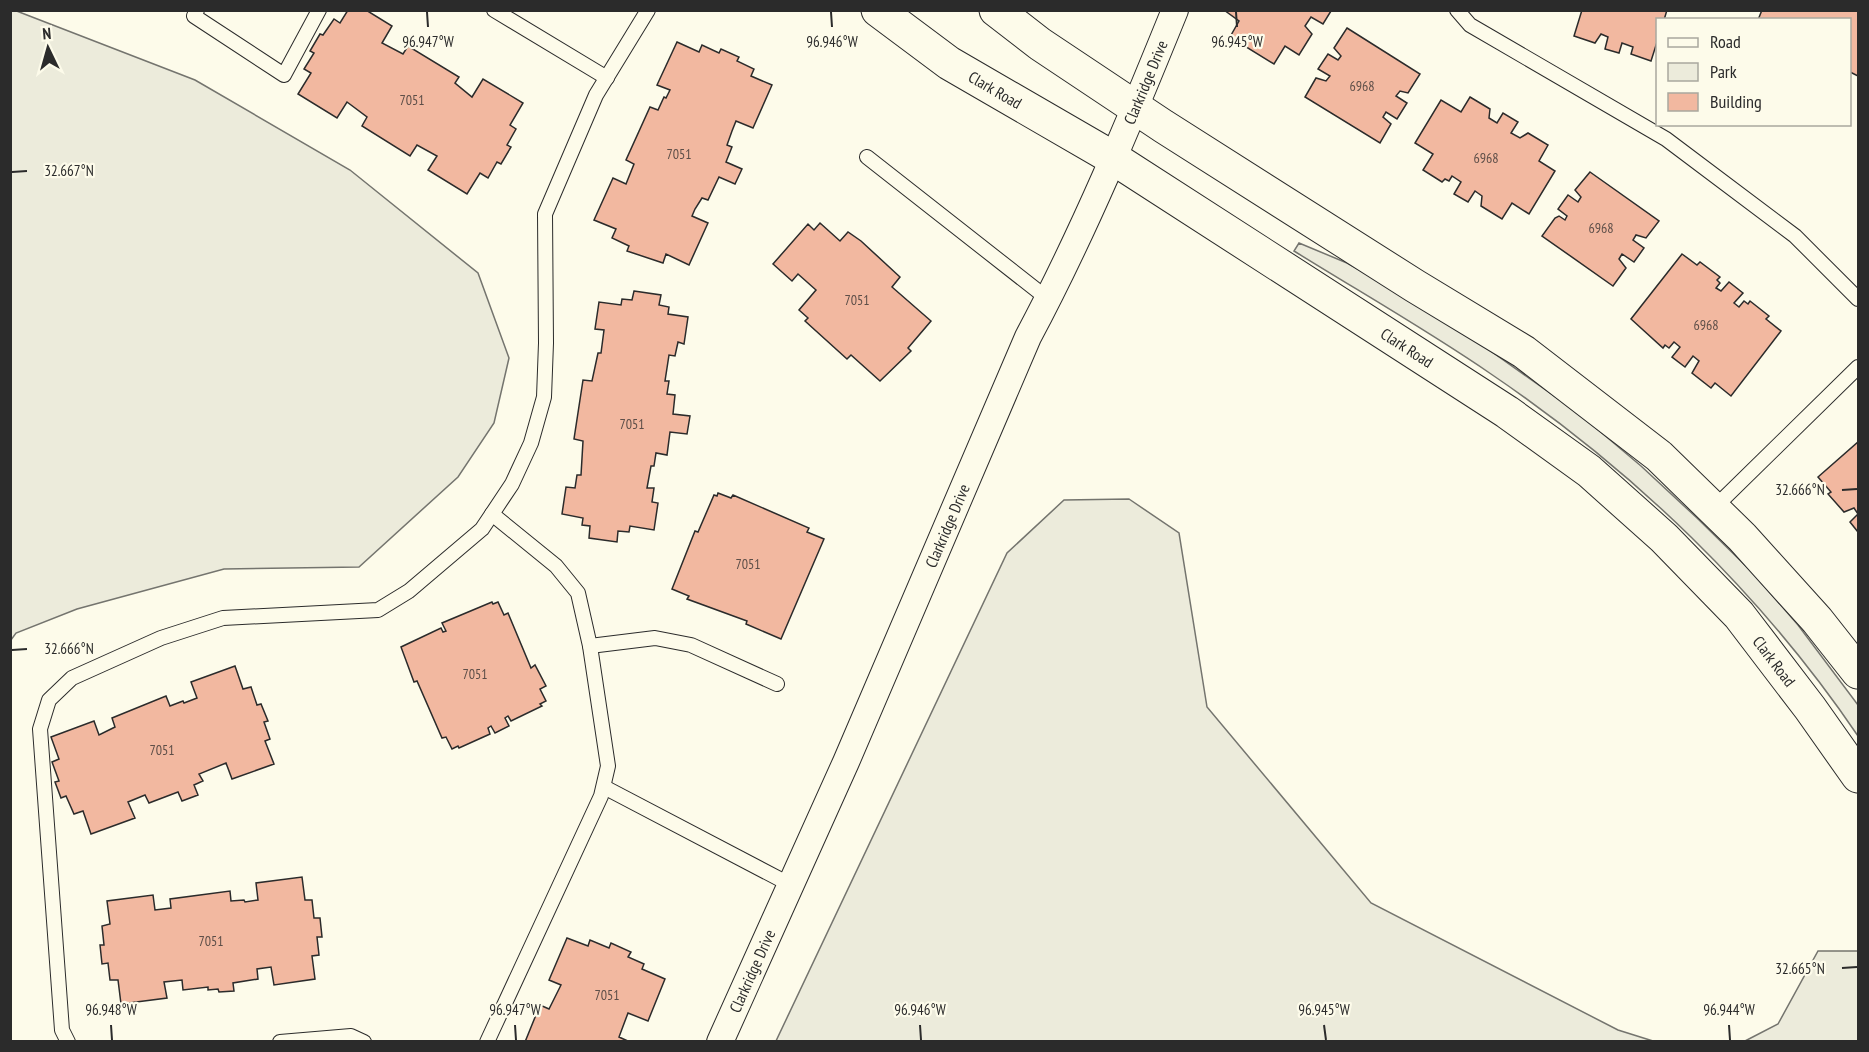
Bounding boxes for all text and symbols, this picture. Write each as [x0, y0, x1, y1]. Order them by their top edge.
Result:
north arrow [18, 18, 78, 78]
legend [1656, 18, 1851, 126]
text: N [42, 23, 52, 43]
text: Road [1710, 30, 1741, 53]
text: 96.947°W [402, 32, 454, 51]
text: 96.946°W [806, 32, 858, 51]
text: 96.945°W [1211, 32, 1263, 51]
street label: Clarkridge Drive [1119, 37, 1172, 127]
text: Park [1710, 60, 1737, 83]
street label: Clark Road [965, 66, 1026, 113]
house number: 6968 [1349, 77, 1375, 95]
text: Building [1710, 90, 1762, 113]
house number: 7051 [399, 91, 425, 109]
house number: 7051 [666, 145, 692, 163]
house number: 6968 [1473, 149, 1499, 167]
text: 32.667°N [44, 161, 94, 180]
house number: 6968 [1588, 219, 1614, 237]
house number: 7051 [844, 291, 870, 309]
house number: 6968 [1693, 316, 1719, 334]
street label: Clark Road [1377, 323, 1437, 372]
house number: 7051 [619, 415, 645, 433]
text: 32.666°N [1775, 480, 1825, 499]
street label: Clarkridge Drive [920, 481, 974, 571]
house number: 7051 [735, 555, 761, 573]
street label: Clark Road [1749, 632, 1800, 690]
text: 32.666°N [44, 639, 94, 658]
house number: 7051 [462, 665, 488, 683]
house number: 7051 [149, 741, 175, 759]
street label: Clarkridge Drive [725, 926, 779, 1016]
house number: 7051 [198, 932, 224, 950]
text: 32.665°N [1775, 959, 1825, 978]
house number: 7051 [594, 986, 620, 1004]
text: 96.948°W [85, 1000, 137, 1019]
text: 96.947°W [489, 1000, 541, 1019]
text: 96.946°W [894, 1000, 946, 1019]
text: 96.945°W [1298, 1000, 1350, 1019]
text: 96.944°W [1703, 1000, 1755, 1019]

